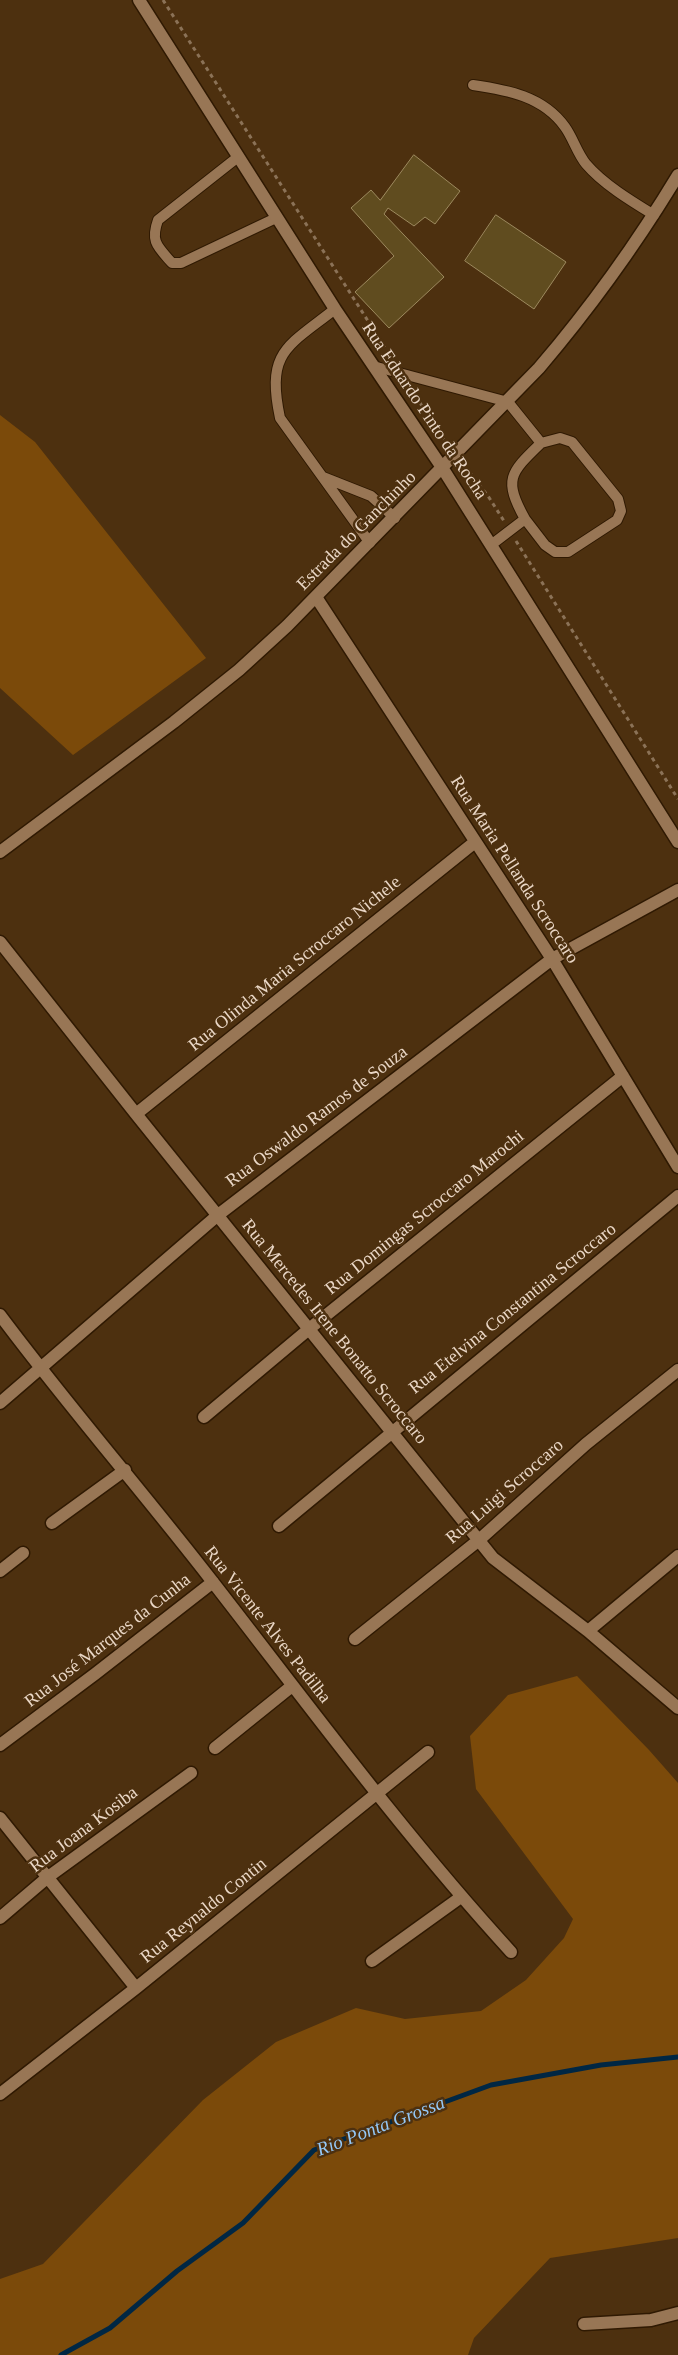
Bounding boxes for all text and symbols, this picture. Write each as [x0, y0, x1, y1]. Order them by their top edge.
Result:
street label: Rua Eduardo Pinto da Rocha [357, 318, 491, 504]
street label: Estrada do Ganchinho [293, 467, 421, 595]
street label: Rua Maria Pellanda Scroccaro [445, 772, 583, 968]
street label: Rua Olinda Maria Scroccaro Nichele [184, 872, 406, 1056]
street label: Rua Oswaldo Ramos de Souza [222, 1042, 412, 1192]
street label: Rua Domingas Scroccaro Marochi [321, 1126, 529, 1300]
street label: Rua Mercedes Irene Bonatto Scroccaro [237, 1215, 431, 1449]
street label: Rua Etelvina Constantina Scroccaro [405, 1219, 621, 1399]
street label: Rua Luigi Scroccaro [442, 1435, 568, 1549]
street label: Rua Vicente Alves Padilha [199, 1542, 335, 1708]
street label: Rua José Marques da Cunha [21, 1569, 195, 1713]
street label: Rua Joana Kosiba [26, 1782, 142, 1878]
street label: Rua Reynaldo Contin [137, 1854, 271, 1968]
water label: Rio Ponta Grossa [314, 2092, 448, 2162]

